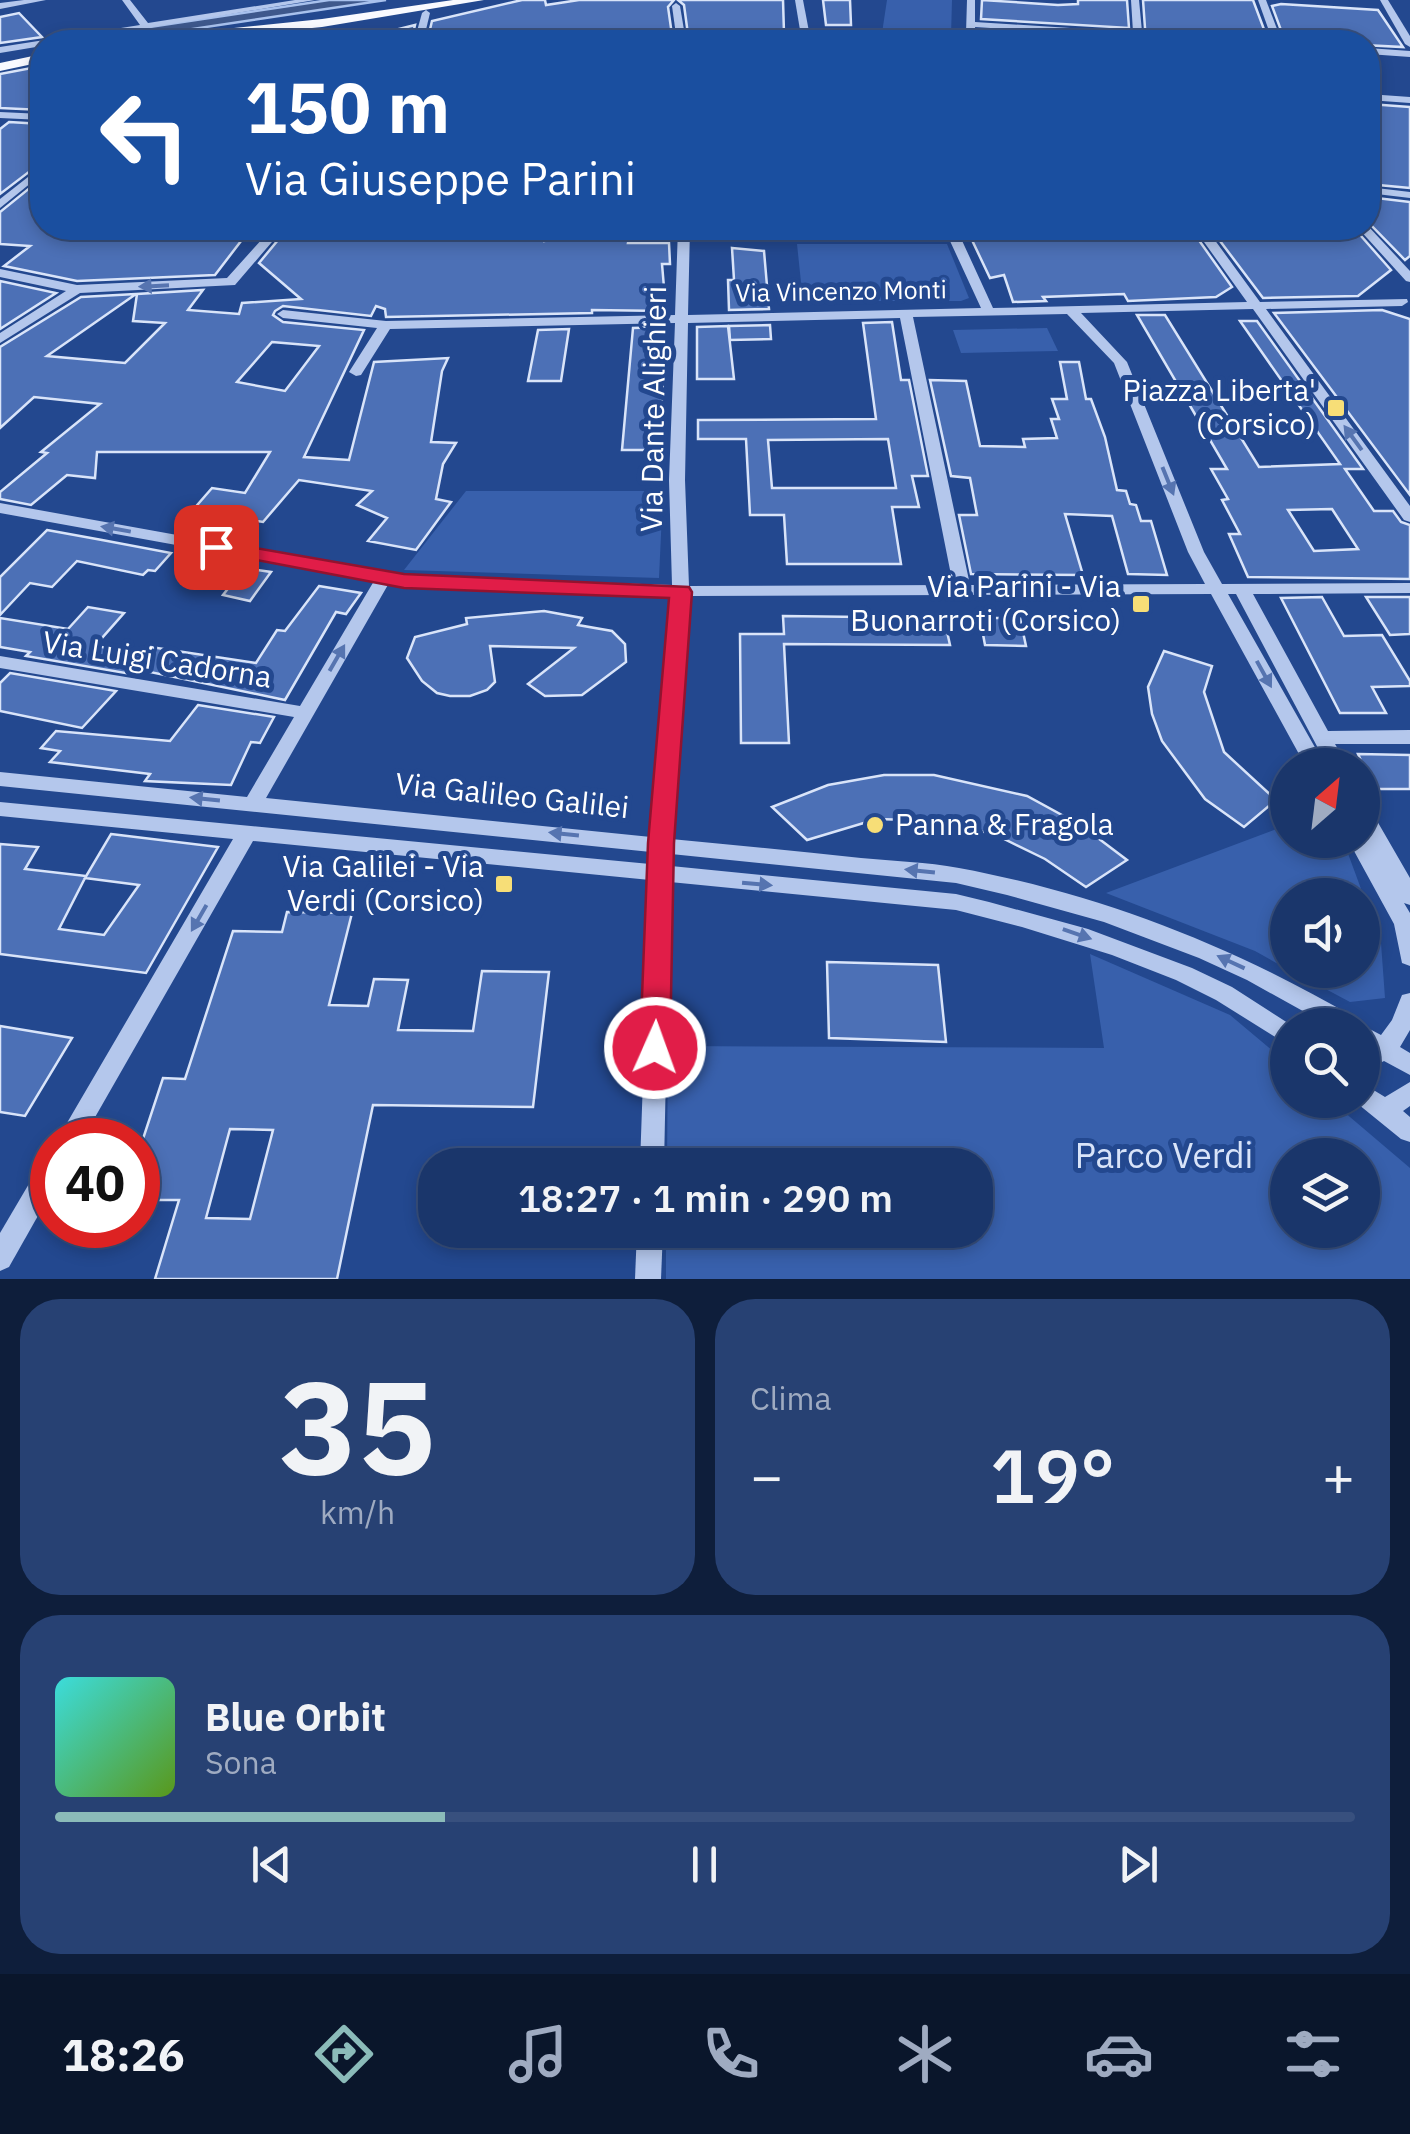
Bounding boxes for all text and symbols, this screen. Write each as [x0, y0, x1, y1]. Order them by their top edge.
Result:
text: 150 m [245, 61, 450, 152]
icon: left [80, 70, 210, 200]
text: Via Giuseppe Parini [245, 149, 636, 207]
street label: Via Vincenzo Monti [735, 272, 947, 309]
one-way arrow [138, 278, 170, 294]
street label: Via Dante Alighieri [631, 286, 674, 532]
place label: Piazza Liberta' (Corsico) [1122, 370, 1316, 443]
marker: Piazza Liberta' (Corsico) [1325, 397, 1347, 419]
one-way arrow [1343, 425, 1363, 451]
one-way arrow [1160, 467, 1176, 497]
pin [174, 505, 259, 590]
icon: arrive [189, 520, 244, 575]
one-way arrow [100, 521, 131, 536]
place label: Via Parini - Via Buonarroti (Corsico) [850, 566, 1121, 639]
marker: Via Parini - Via Buonarroti (Corsico) [1130, 593, 1152, 615]
street label: Via Luigi Cadorna [40, 621, 275, 696]
one-way arrow [328, 644, 345, 673]
one-way arrow [1255, 659, 1272, 688]
north arrow [1270, 748, 1380, 858]
map controls [1270, 748, 1380, 1248]
street label: Via Galileo Galilei [393, 763, 631, 826]
one-way arrow [189, 791, 221, 807]
place label: Panna & Fragola [895, 804, 1114, 843]
marker: Panna & Fragola [864, 814, 886, 836]
one-way arrow [547, 825, 579, 841]
place label: Via Galilei - Via Verdi (Corsico) [283, 846, 484, 919]
one-way arrow [904, 863, 936, 879]
marker: Via Galilei - Via Verdi (Corsico) [493, 873, 515, 895]
one-way arrow [742, 876, 773, 892]
button: sound [1270, 878, 1380, 988]
one-way arrow [190, 904, 208, 932]
one-way arrow [1062, 927, 1092, 942]
one-way arrow [1216, 954, 1245, 971]
position arrow [603, 996, 707, 1100]
button: search [1270, 1008, 1380, 1118]
speed limit sign: 40 [30, 1118, 160, 1248]
park label: Parco Verdi [1075, 1132, 1253, 1178]
button: layers [1270, 1138, 1380, 1248]
text: 18:27 · 1 min · 290 m [518, 1173, 893, 1222]
text: 35 [279, 1341, 436, 1510]
text: Clima [750, 1377, 832, 1419]
text: 19° [990, 1426, 1115, 1524]
text: − [750, 1440, 783, 1511]
text: + [1322, 1440, 1355, 1511]
text: km/h [320, 1491, 395, 1533]
text: Blue Orbit [205, 1692, 386, 1741]
text: Sona [205, 1741, 277, 1783]
icon: previous [244, 1837, 299, 1892]
icon: pause [677, 1837, 732, 1892]
icon: next [1111, 1837, 1166, 1892]
icon: directions [309, 2019, 379, 2089]
icon: music [503, 2019, 573, 2089]
icon: phone [696, 2019, 766, 2089]
icon: climate [890, 2019, 960, 2089]
icon: car [1084, 2019, 1154, 2089]
icon: filters [1278, 2019, 1348, 2089]
text: 18:26 [62, 2025, 185, 2083]

